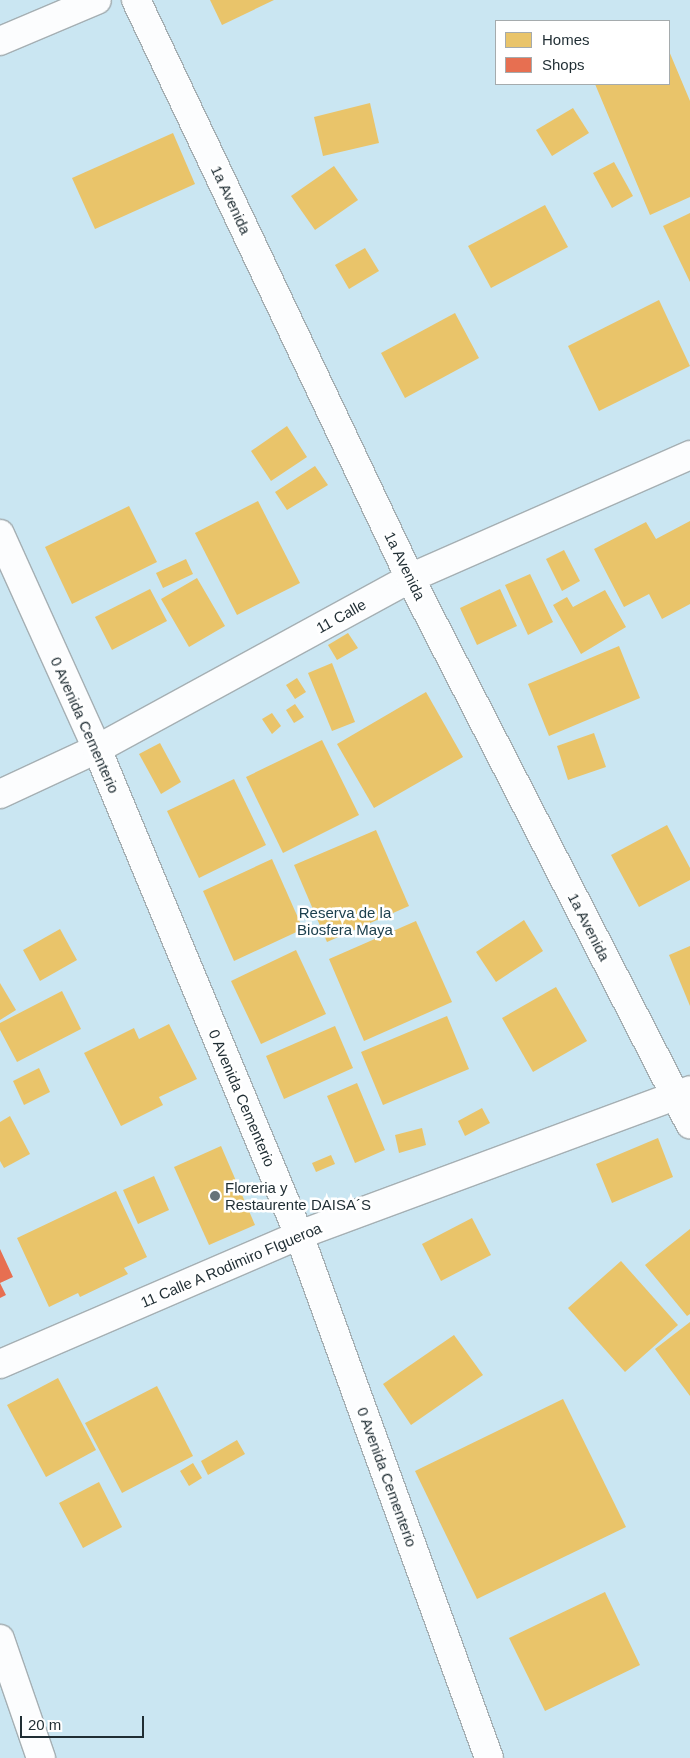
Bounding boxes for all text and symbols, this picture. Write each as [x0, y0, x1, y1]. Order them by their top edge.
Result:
legend [495, 20, 670, 85]
text: Homes [542, 31, 590, 48]
text: Shops [542, 56, 585, 73]
street label: 1a Avenida [207, 162, 255, 238]
street label: 1a Avenida [381, 528, 429, 604]
street label: 11 Calle [313, 595, 369, 637]
street label: 0 Avenida Cementerio [47, 654, 123, 796]
street label: 1a Avenida [564, 890, 614, 964]
park label: Reserva de la Biosfera Maya [297, 903, 393, 938]
street label: 0 Avenida Cementerio [205, 1026, 279, 1170]
place label: Floreria y Restaurente DAISA´S [225, 1178, 371, 1213]
marker: Floreria y Restaurente DAISA´S [209, 1190, 221, 1202]
street label: 11 Calle A Rodimiro FIgueroa [137, 1218, 325, 1312]
street label: 0 Avenida Cementerio [353, 1404, 421, 1550]
scale bar [22, 1706, 146, 1738]
text: 20 m [28, 1716, 61, 1733]

